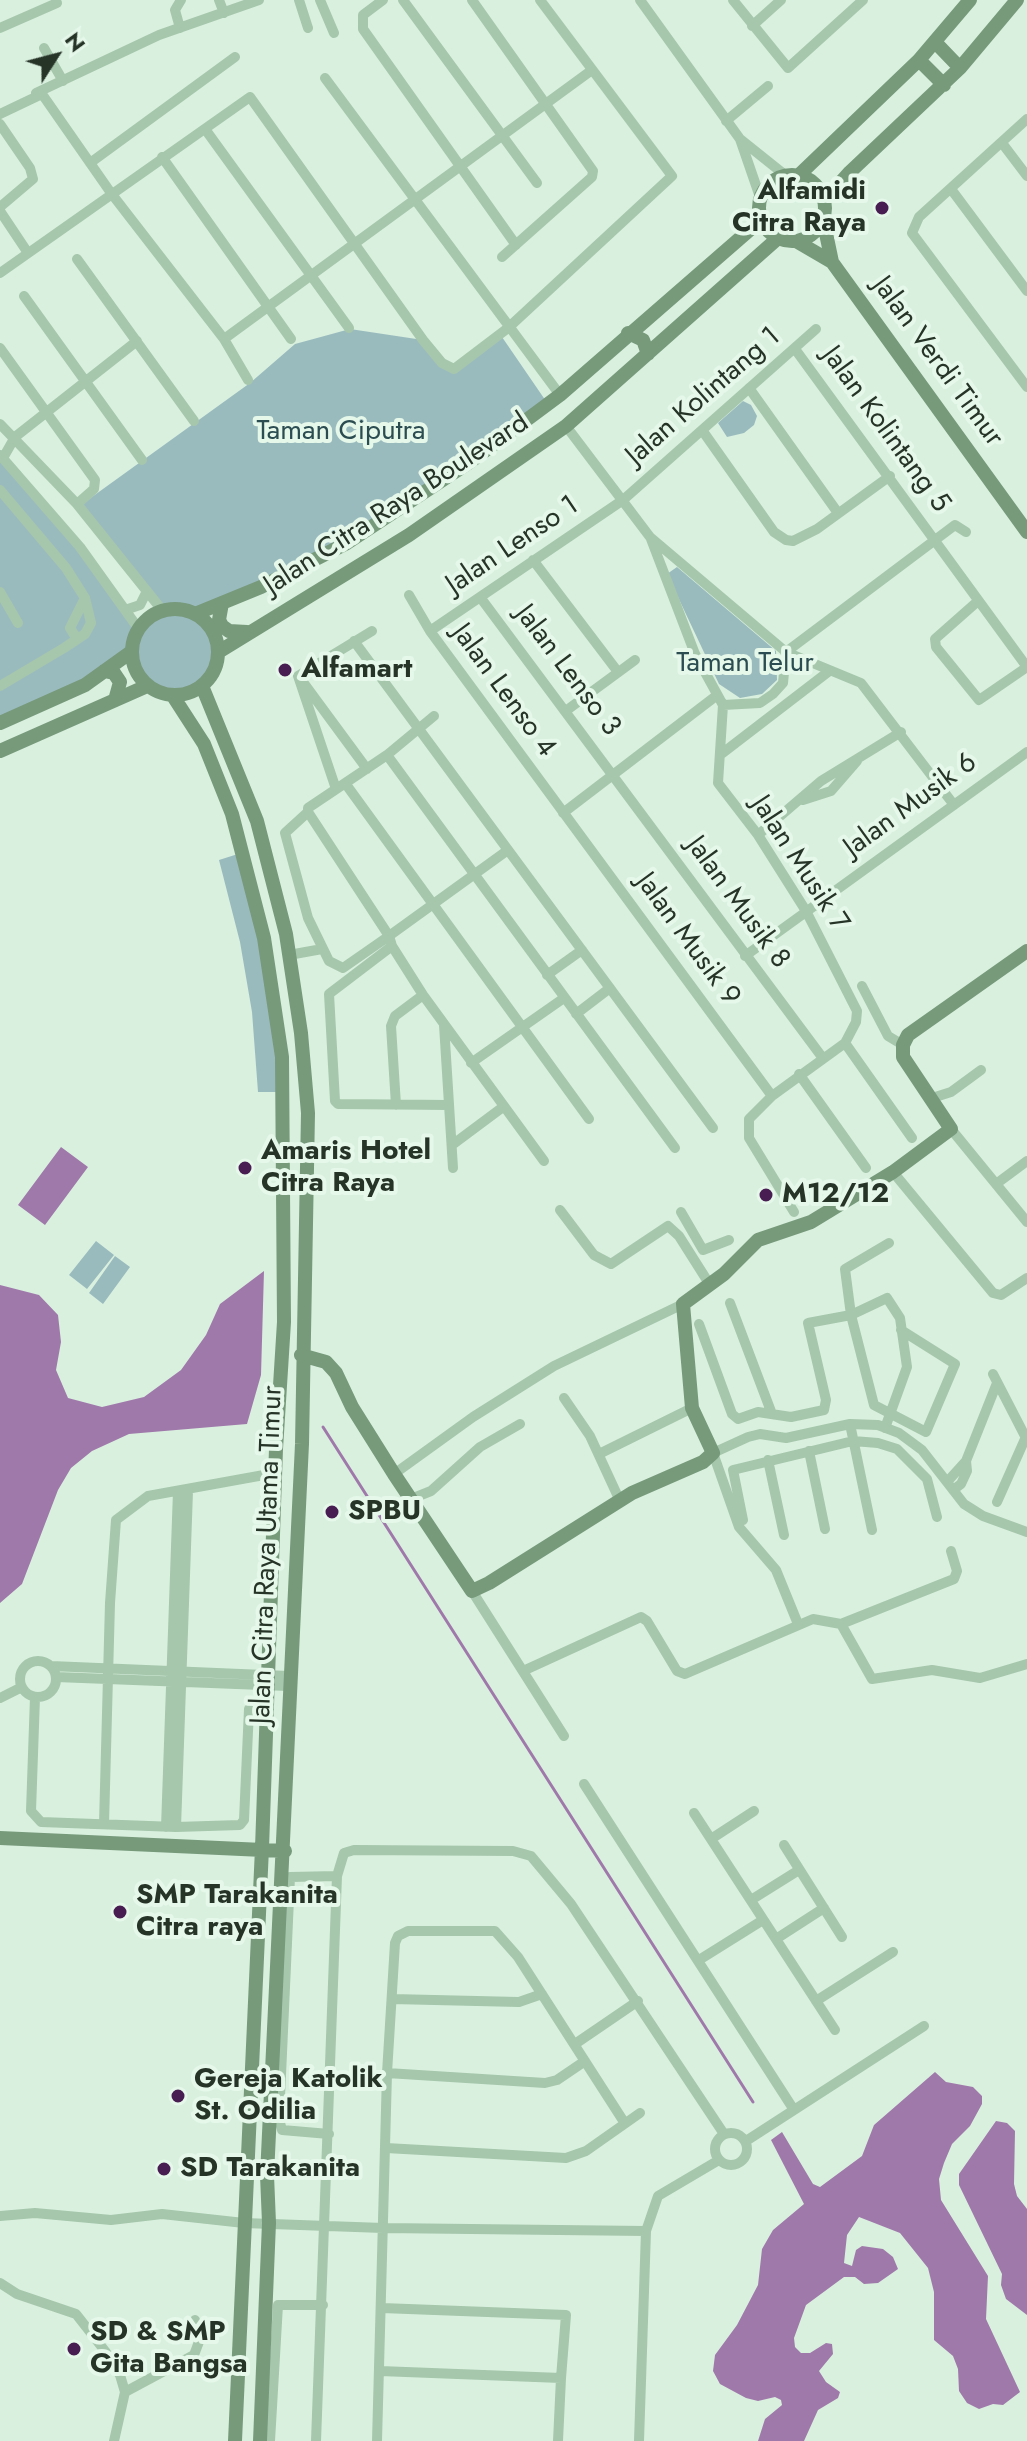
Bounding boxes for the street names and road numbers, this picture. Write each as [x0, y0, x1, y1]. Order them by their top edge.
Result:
street label: Jalan Verdi Timur [864, 271, 1010, 453]
street label: Jalan Kolintang 1 [620, 321, 788, 473]
street label: Jalan Kolintang 5 [814, 340, 956, 520]
street label: Jalan Citra Raya Boulevard [259, 407, 535, 603]
street label: Jalan Lenso 1 [440, 489, 586, 603]
street label: Jalan Lenso 3 [507, 599, 627, 743]
street label: Jalan Lenso 4 [443, 618, 563, 764]
street label: Jalan Musik 6 [838, 747, 984, 865]
street label: Jalan Musik 7 [743, 790, 855, 938]
street label: Jalan Musik 8 [678, 830, 796, 976]
street label: Jalan Musik 9 [628, 867, 746, 1013]
street label: Jalan Citra Raya Utama Timur [245, 1385, 291, 1725]

